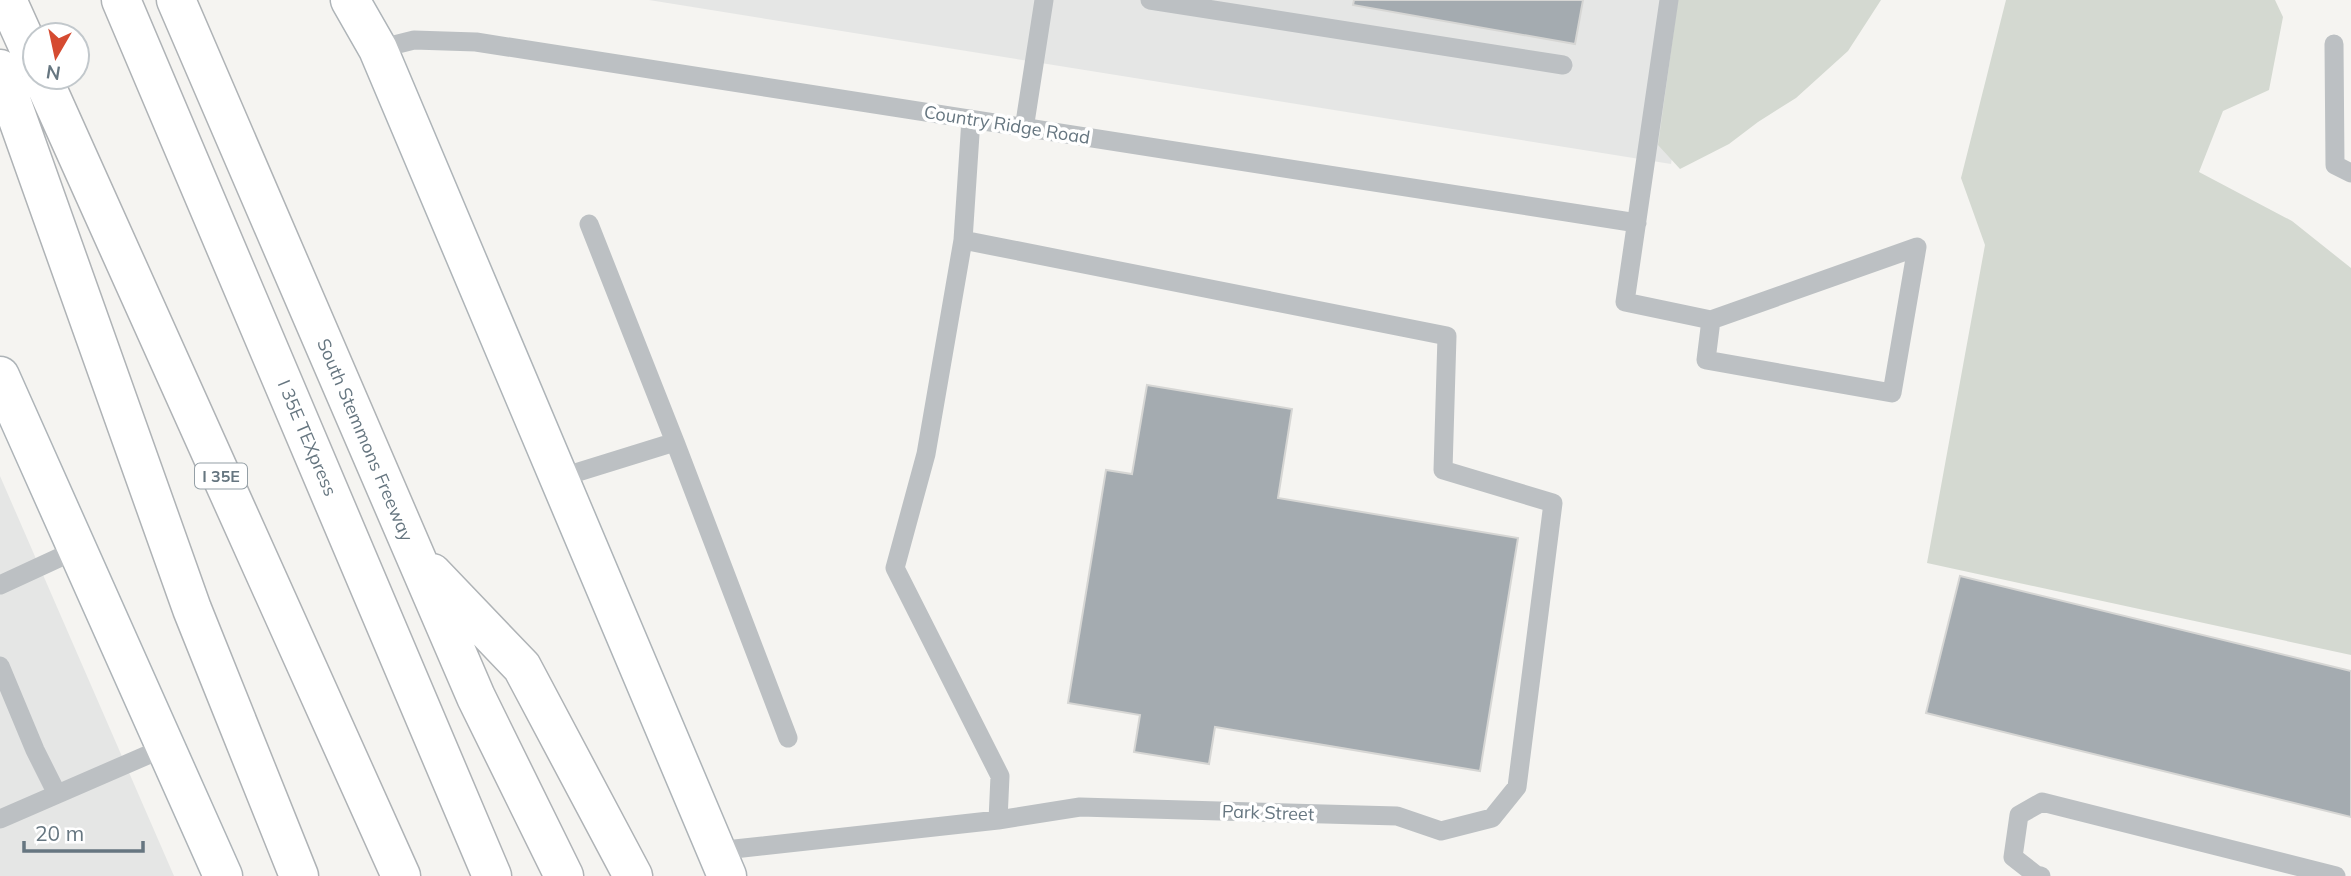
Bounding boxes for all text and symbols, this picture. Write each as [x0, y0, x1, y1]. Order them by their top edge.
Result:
north arrow [21, 21, 91, 91]
text: N [44, 60, 62, 86]
street label: Country Ridge Road [923, 100, 1092, 149]
street label: South Stemmons Freeway [312, 335, 419, 545]
street label: I 35E TEXpress [273, 376, 342, 500]
road number: I 35E [195, 463, 247, 489]
street label: Park Street [1221, 799, 1315, 826]
scale bar [24, 810, 144, 854]
text: 20 m [35, 820, 84, 846]

